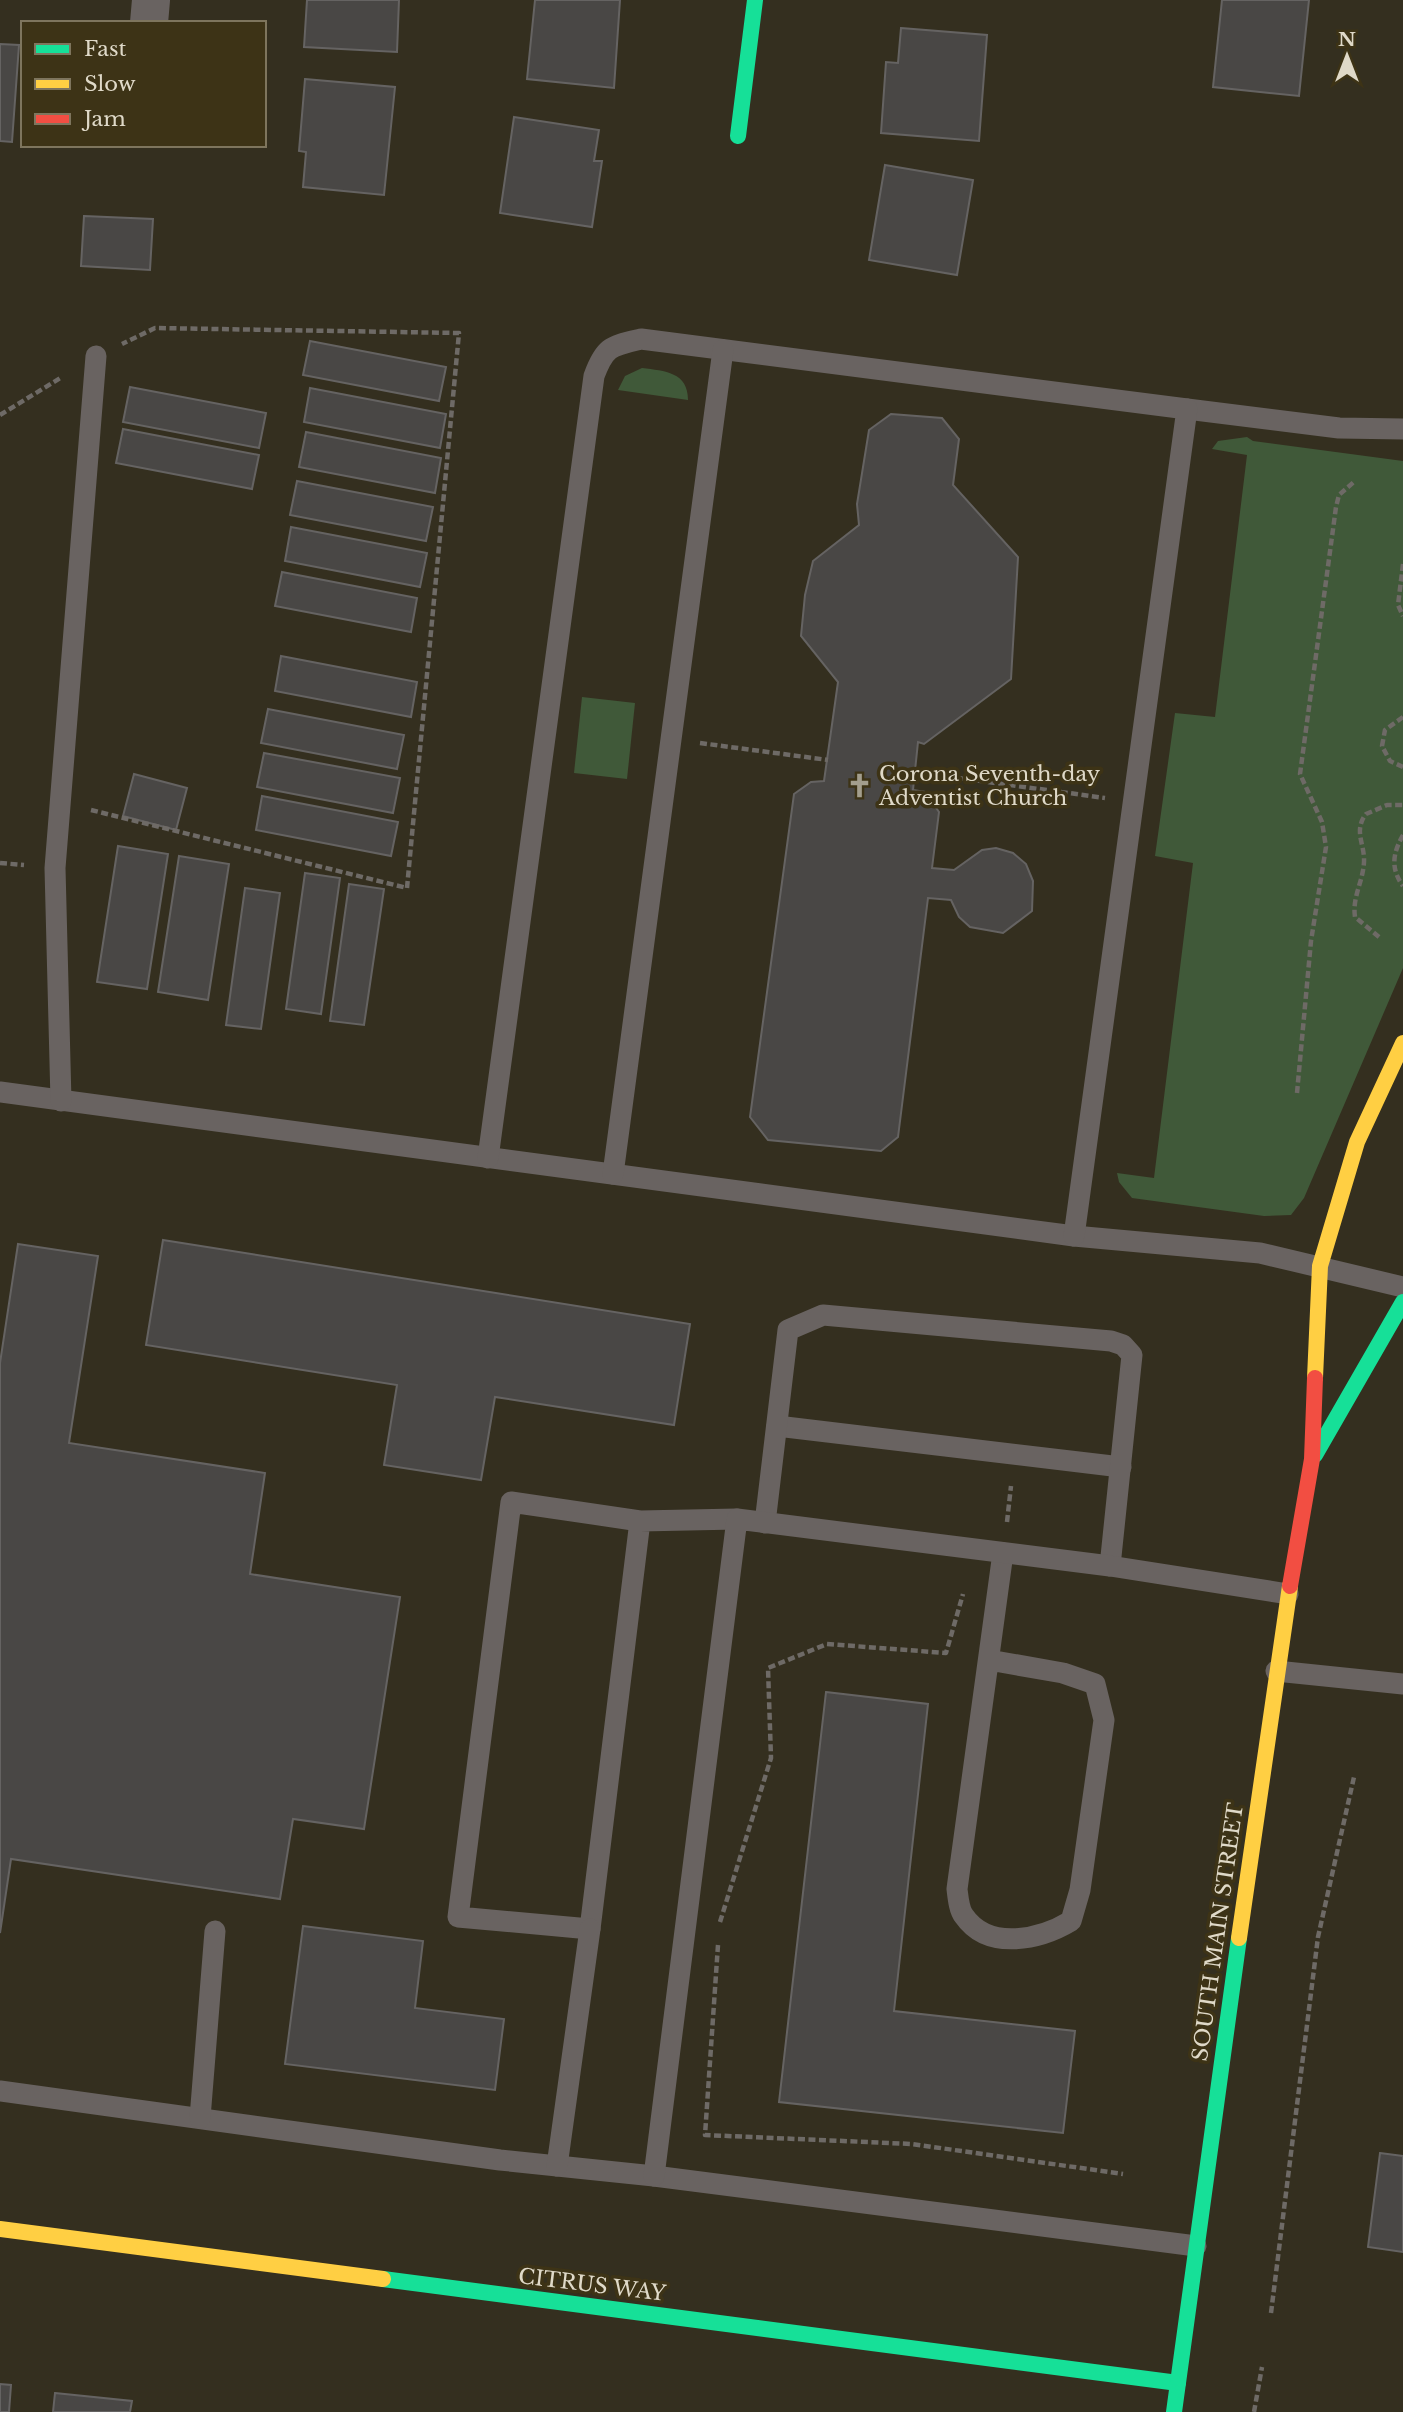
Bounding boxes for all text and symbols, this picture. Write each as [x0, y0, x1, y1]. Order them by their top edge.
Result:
legend [21, 21, 266, 147]
north arrow [1312, 21, 1382, 91]
text: N [1338, 28, 1356, 51]
text: Fast [84, 36, 126, 62]
text: Slow [84, 71, 136, 97]
text: Jam [81, 106, 126, 132]
place label: Corona Seventh-day Adventist Church [878, 761, 1101, 811]
church icon: Corona Seventh-day Adventist Church [845, 772, 873, 800]
street label: SOUTH MAIN STREET [1187, 1801, 1249, 2063]
street label: CITRUS WAY [517, 2263, 668, 2307]

